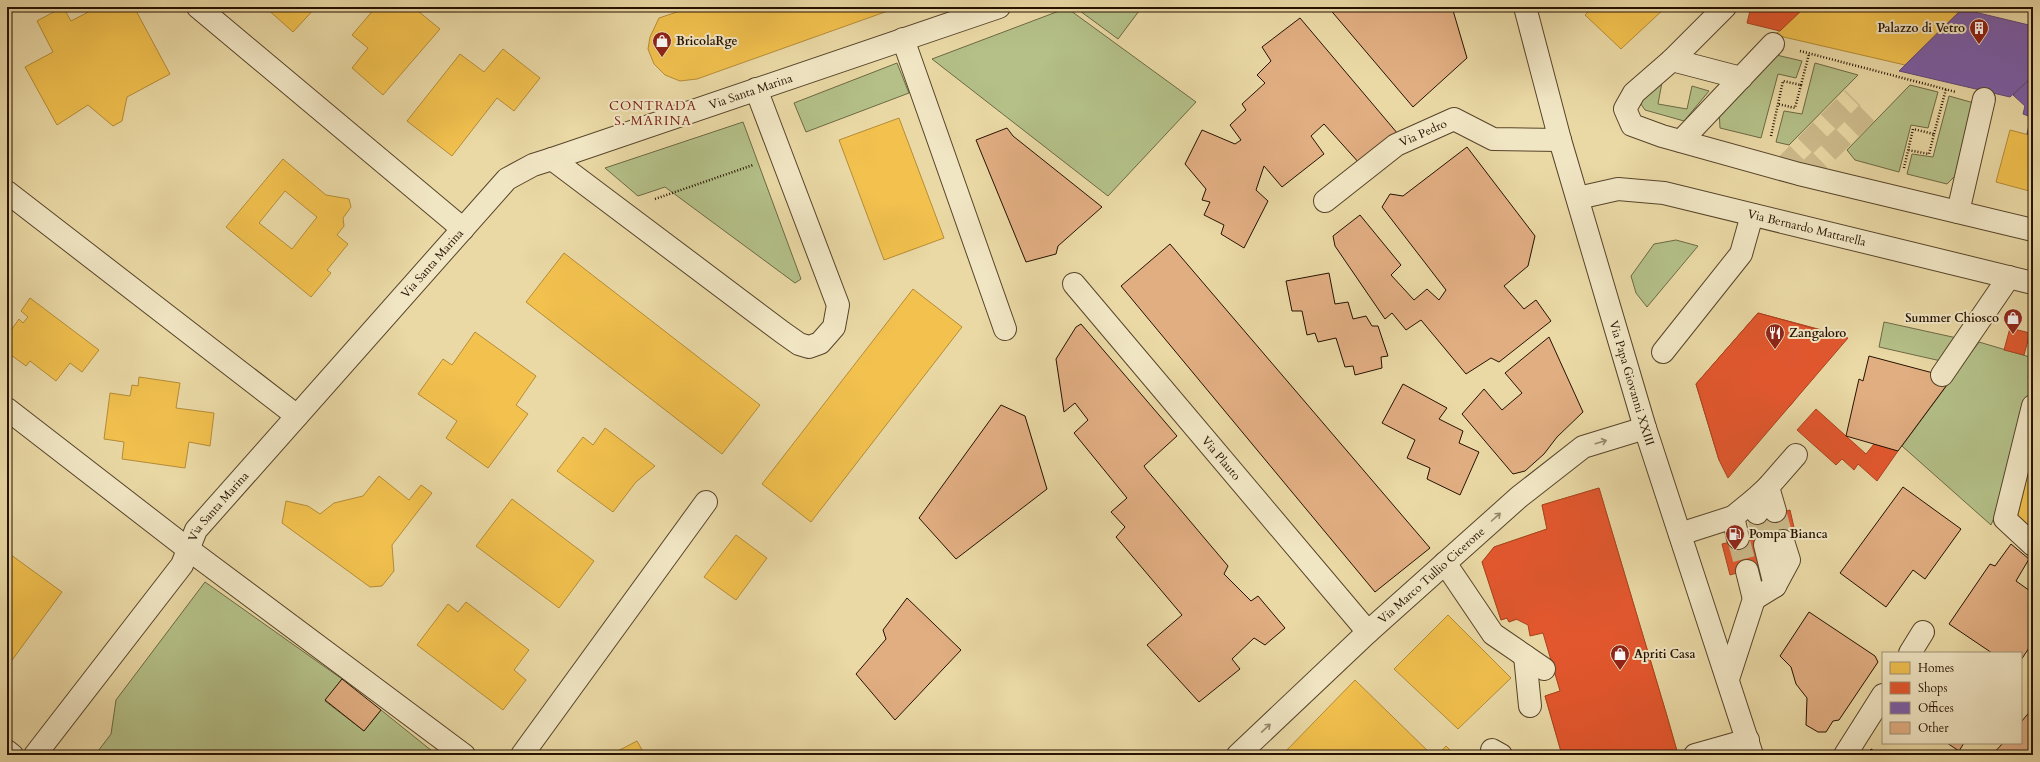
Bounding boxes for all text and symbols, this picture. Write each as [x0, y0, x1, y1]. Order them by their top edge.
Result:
building icon: Palazzo di Vetro [1968, 17, 1990, 45]
place label: Palazzo di Vetro [1877, 20, 1965, 36]
shop icon: BricolaRge [651, 30, 673, 58]
place label: BricolaRge [676, 33, 738, 49]
street label: Via Santa Marina [707, 70, 795, 113]
district label: CONTRADA S. MARINA [609, 97, 697, 130]
street label: Via Pedro [1397, 115, 1450, 151]
street label: Via Bernardo Mattarella [1746, 206, 1868, 250]
street label: Via Santa Marina [397, 225, 468, 301]
shop icon: Summer Chiosco [2002, 307, 2024, 335]
place label: Summer Chiosco [1905, 310, 1999, 326]
street label: Via Papa Giovanni XXIII [1606, 319, 1658, 448]
restaurant icon: Zangaloro [1764, 322, 1786, 350]
place label: Zangaloro [1789, 325, 1846, 341]
street label: Via Plauto [1198, 433, 1245, 484]
one-way arrow [1594, 438, 1607, 445]
street label: Via Santa Marina [184, 467, 253, 544]
one-way arrow [1491, 513, 1501, 522]
street label: Via Marco Tullio Cicerone [1375, 523, 1488, 627]
fuel station icon: Pompa Bianca [1724, 523, 1746, 551]
place label: Pompa Bianca [1749, 526, 1828, 542]
shop icon: Apriti Casa [1609, 643, 1631, 671]
place label: Apriti Casa [1634, 646, 1695, 662]
legend [1882, 652, 2022, 744]
text: Homes [1918, 660, 1954, 676]
text: Shops [1918, 680, 1947, 696]
text: Offices [1918, 700, 1954, 716]
text: Other [1918, 720, 1949, 736]
one-way arrow [1261, 723, 1271, 733]

